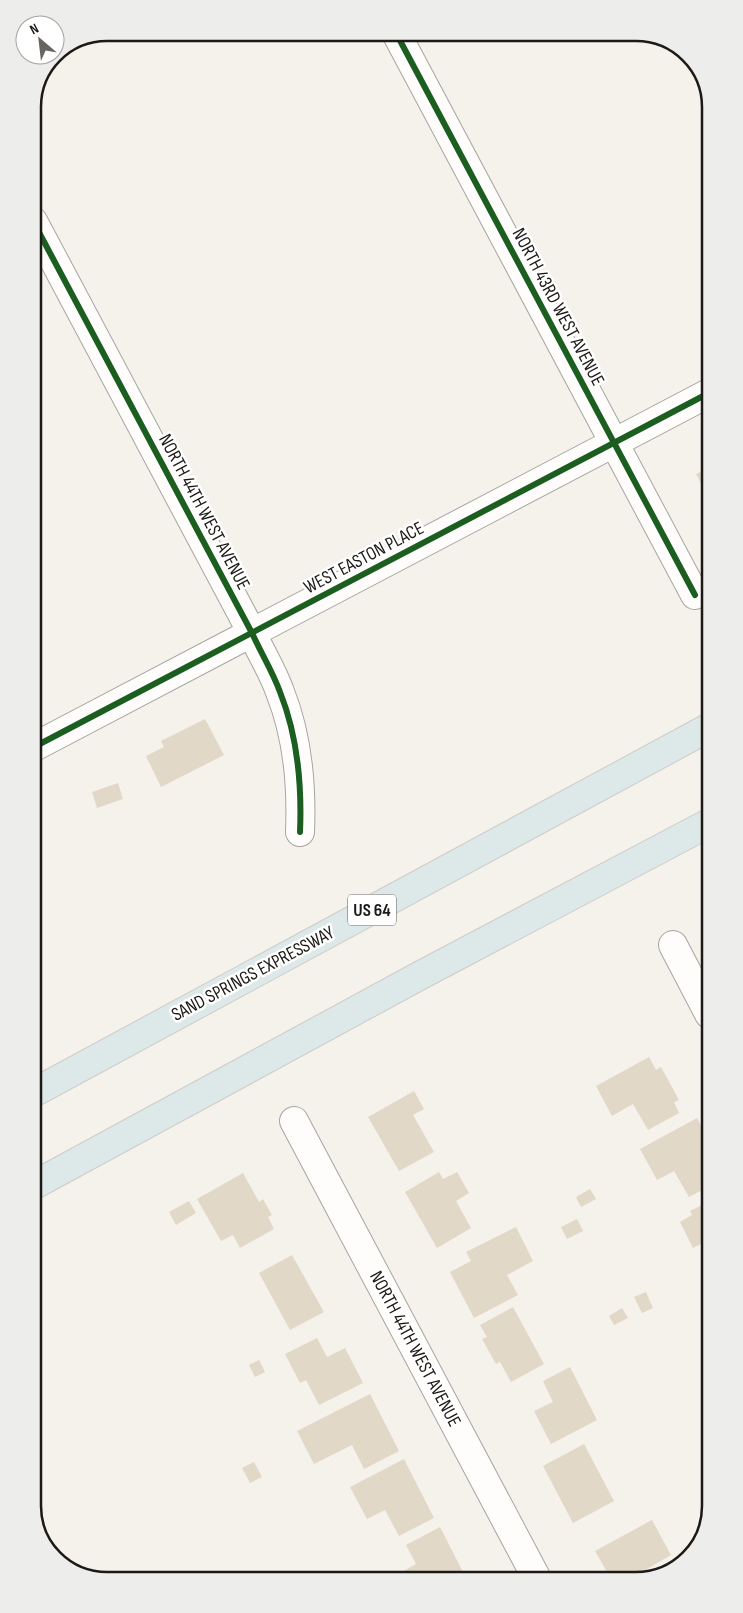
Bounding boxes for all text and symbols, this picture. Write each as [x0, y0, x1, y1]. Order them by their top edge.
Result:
north arrow [15, 15, 65, 65]
text: N [27, 20, 41, 38]
street label: NORTH 43RD WEST AVENUE [507, 224, 609, 390]
street label: NORTH 44TH WEST AVENUE [153, 430, 255, 594]
street label: WEST EASTON PLACE [300, 517, 428, 599]
road number: US 64 [348, 894, 396, 926]
street label: SAND SPRINGS EXPRESSWAY [168, 921, 338, 1027]
street label: NORTH 44TH WEST AVENUE [364, 1267, 466, 1431]

